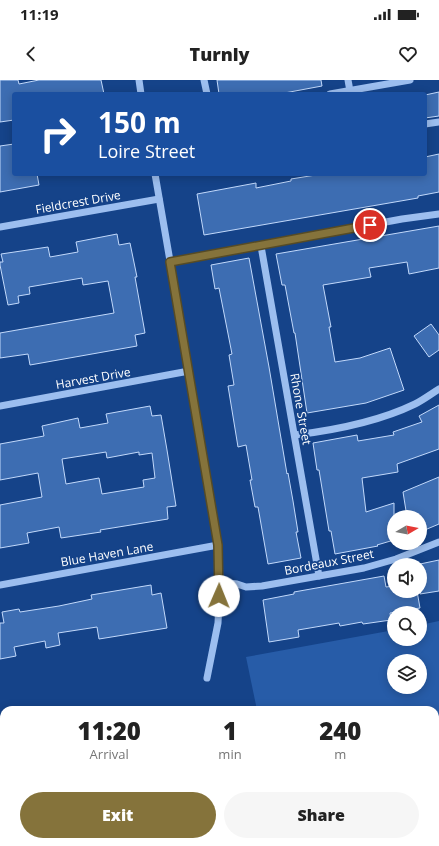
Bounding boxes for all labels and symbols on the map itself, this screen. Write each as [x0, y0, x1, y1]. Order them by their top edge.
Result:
street label: Fieldcrest Drive [34, 186, 122, 218]
pin [353, 208, 387, 242]
street label: Harvest Drive [54, 363, 132, 393]
street label: Rhone Street [286, 372, 316, 446]
north arrow [387, 510, 427, 550]
street label: Blue Haven Lane [59, 537, 155, 571]
street label: Bordeaux Street [283, 545, 375, 579]
position arrow [198, 575, 240, 617]

